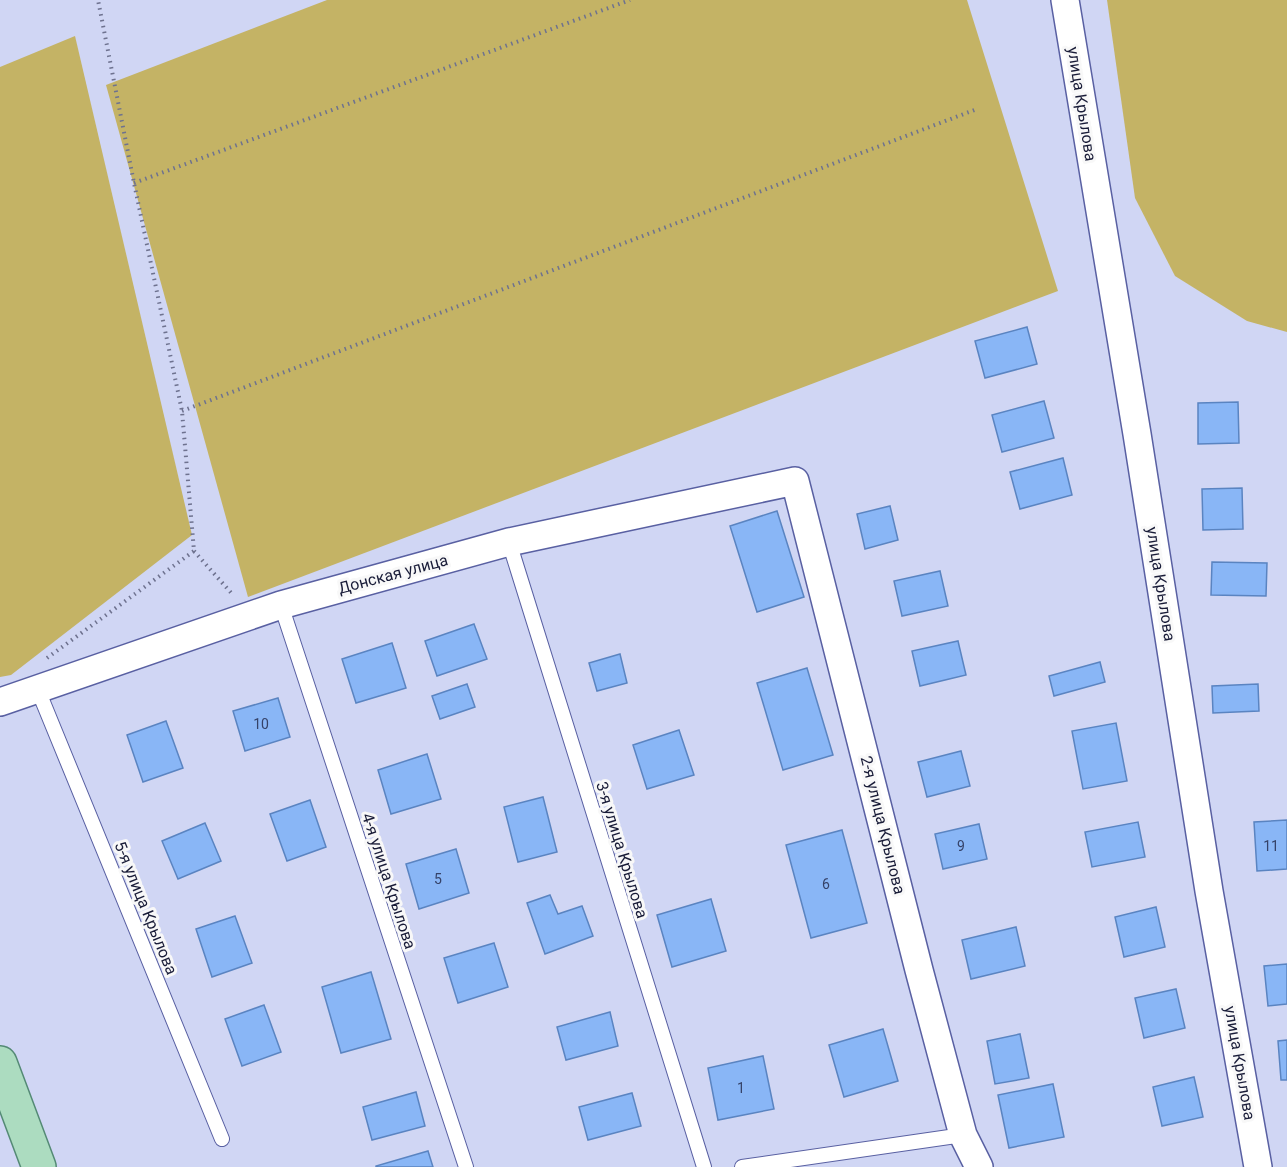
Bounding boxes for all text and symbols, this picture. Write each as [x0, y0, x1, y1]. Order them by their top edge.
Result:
street label: улица Крылова [1064, 45, 1100, 163]
street label: улица Крылова [1143, 525, 1179, 643]
street label: Донская улица [336, 550, 450, 598]
house number: 10 [253, 716, 269, 732]
street label: 2-я улица Крылова [857, 754, 909, 896]
street label: 3-я улица Крылова [592, 779, 652, 921]
street label: 4-я улица Крылова [358, 811, 420, 951]
house number: 9 [957, 838, 965, 854]
house number: 11 [1263, 838, 1279, 854]
street label: 5-я улица Крылова [111, 839, 181, 977]
house number: 5 [434, 871, 442, 887]
house number: 6 [822, 876, 830, 892]
street label: улица Крылова [1221, 1004, 1259, 1122]
house number: 1 [737, 1080, 745, 1096]

